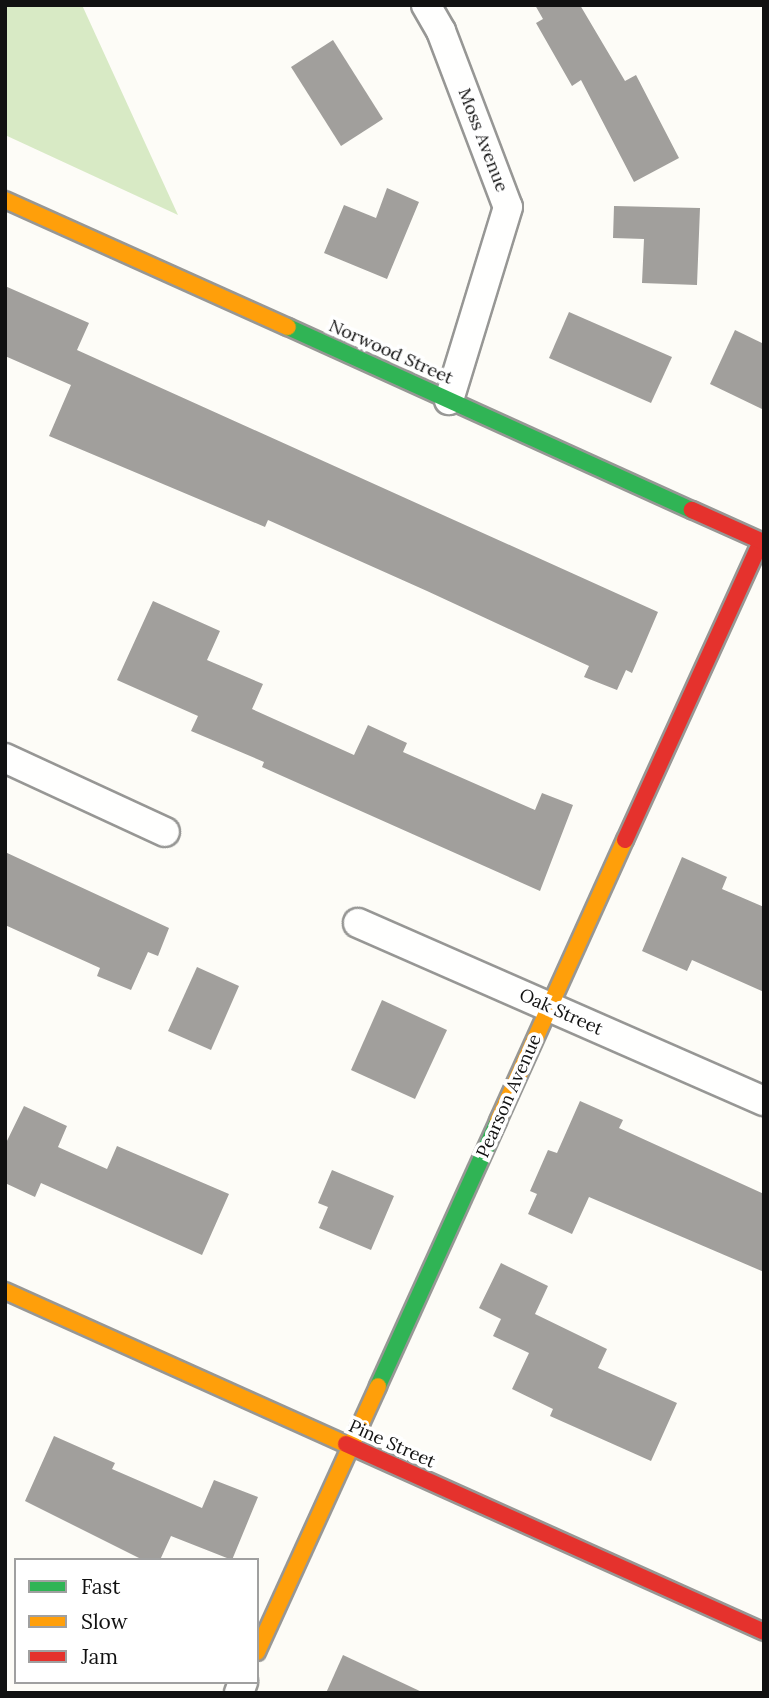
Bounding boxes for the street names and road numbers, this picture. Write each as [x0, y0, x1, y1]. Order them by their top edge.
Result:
street label: Moss Avenue [453, 85, 513, 195]
street label: Norwood Street [326, 315, 456, 389]
street label: Oak Street [516, 984, 606, 1040]
street label: Pearson Avenue [472, 1031, 546, 1161]
street label: Pine Street [345, 1415, 439, 1473]

